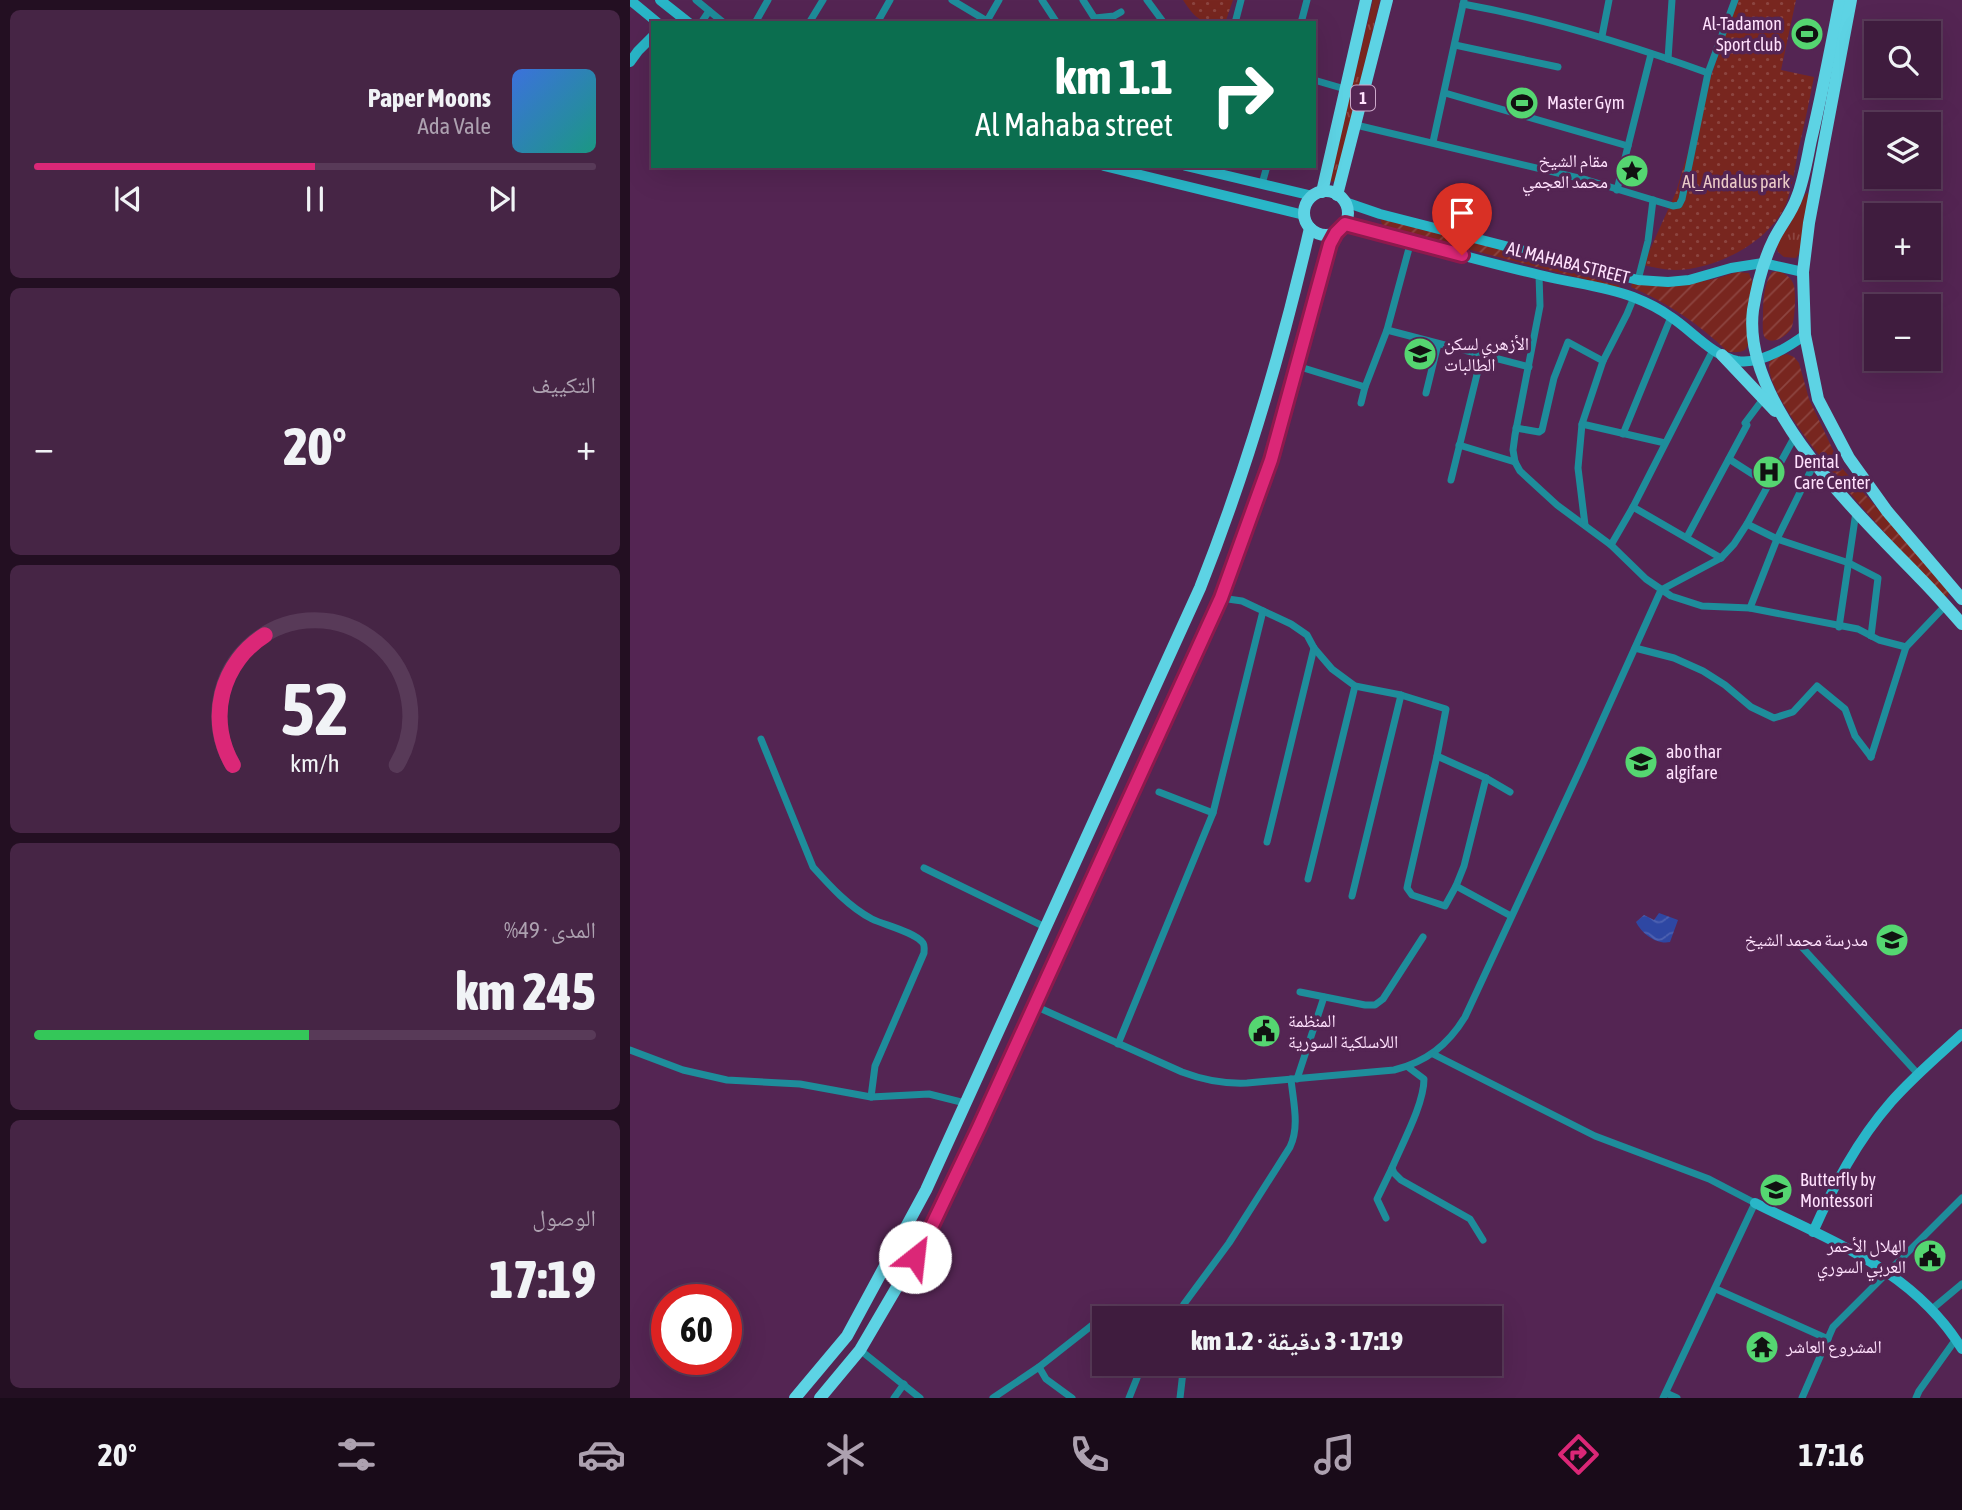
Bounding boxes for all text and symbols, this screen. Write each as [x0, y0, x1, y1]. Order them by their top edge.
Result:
place label: Al-Tadamon Sport club [1703, 13, 1782, 55]
sports icon: Al-Tadamon Sport club [1788, 15, 1826, 53]
map controls [1864, 21, 1941, 371]
button: search [1864, 21, 1941, 98]
text: 1.1 km [1055, 48, 1173, 104]
icon: right [1197, 49, 1288, 140]
text: Paper Moons [368, 83, 491, 113]
sports icon: Master Gym [1503, 84, 1541, 122]
road number: 1 [1351, 86, 1375, 110]
place label: Master Gym [1547, 92, 1625, 113]
text: Al Mahaba street [975, 106, 1173, 143]
button: layers [1864, 112, 1941, 189]
text: Ada Vale [417, 113, 491, 139]
place label: مقام الشيخ محمد العجمي [1522, 150, 1608, 197]
place icon: مقام الشيخ محمد العجمي [1613, 152, 1651, 190]
park label: Al_Andalus park [1682, 171, 1790, 192]
icon: previous [109, 180, 147, 218]
icon: pause [296, 180, 334, 218]
icon: next [483, 180, 521, 218]
pin [1432, 183, 1492, 255]
icon: arrive [1443, 194, 1481, 232]
button: + [1864, 203, 1941, 280]
street label: AL MAHABA STREET [1504, 237, 1632, 288]
button: − [1864, 294, 1941, 371]
place label: الأزهري لسكن الطالبات [1444, 333, 1529, 376]
school or university icon: الأزهري لسكن الطالبات [1401, 335, 1439, 373]
text: التكييف [531, 372, 596, 398]
text: 20° [283, 416, 347, 476]
text: − [34, 425, 54, 468]
text: + [576, 425, 596, 468]
place label: Dental Care Center [1794, 451, 1871, 493]
hospital icon: Dental Care Center [1750, 453, 1788, 491]
text: 52 [281, 667, 349, 750]
place label: abo thar algifare [1666, 741, 1722, 783]
school or university icon: abo thar algifare [1622, 743, 1660, 781]
text: km/h [290, 749, 340, 777]
text: المدى · 49% [504, 917, 596, 943]
school or university icon: مدرسة محمد الشيخ [1873, 921, 1911, 959]
place label: مدرسة محمد الشيخ [1745, 929, 1868, 952]
text: 245 km [455, 961, 596, 1021]
place label: المنظمة اللاسلكية السورية [1288, 1010, 1398, 1052]
public building icon: المنظمة اللاسلكية السورية [1245, 1012, 1283, 1050]
place label: Butterfly by Montessori [1800, 1169, 1876, 1211]
school or university icon: Butterfly by Montessori [1757, 1171, 1795, 1209]
text: الوصول [532, 1205, 596, 1231]
position arrow [878, 1220, 952, 1294]
place label: الهلال الأحمر العربي السوري [1817, 1235, 1906, 1282]
public building icon: الهلال الأحمر العربي السوري [1911, 1237, 1949, 1275]
text: 17:19 [489, 1249, 596, 1309]
speed limit sign: 60 [651, 1284, 742, 1375]
text: 17:19 · 3 دقيقة · 1.2 km [1191, 1326, 1403, 1356]
temple icon: المشروع العاشر [1743, 1328, 1781, 1366]
place label: المشروع العاشر [1785, 1336, 1882, 1358]
icon: filters [332, 1430, 381, 1479]
icon: car [577, 1430, 626, 1479]
icon: climate [821, 1430, 870, 1479]
icon: phone [1065, 1430, 1114, 1479]
icon: music [1310, 1430, 1359, 1479]
icon: directions [1554, 1430, 1603, 1479]
text: 20° [98, 1436, 137, 1473]
text: 17:16 [1798, 1436, 1864, 1473]

